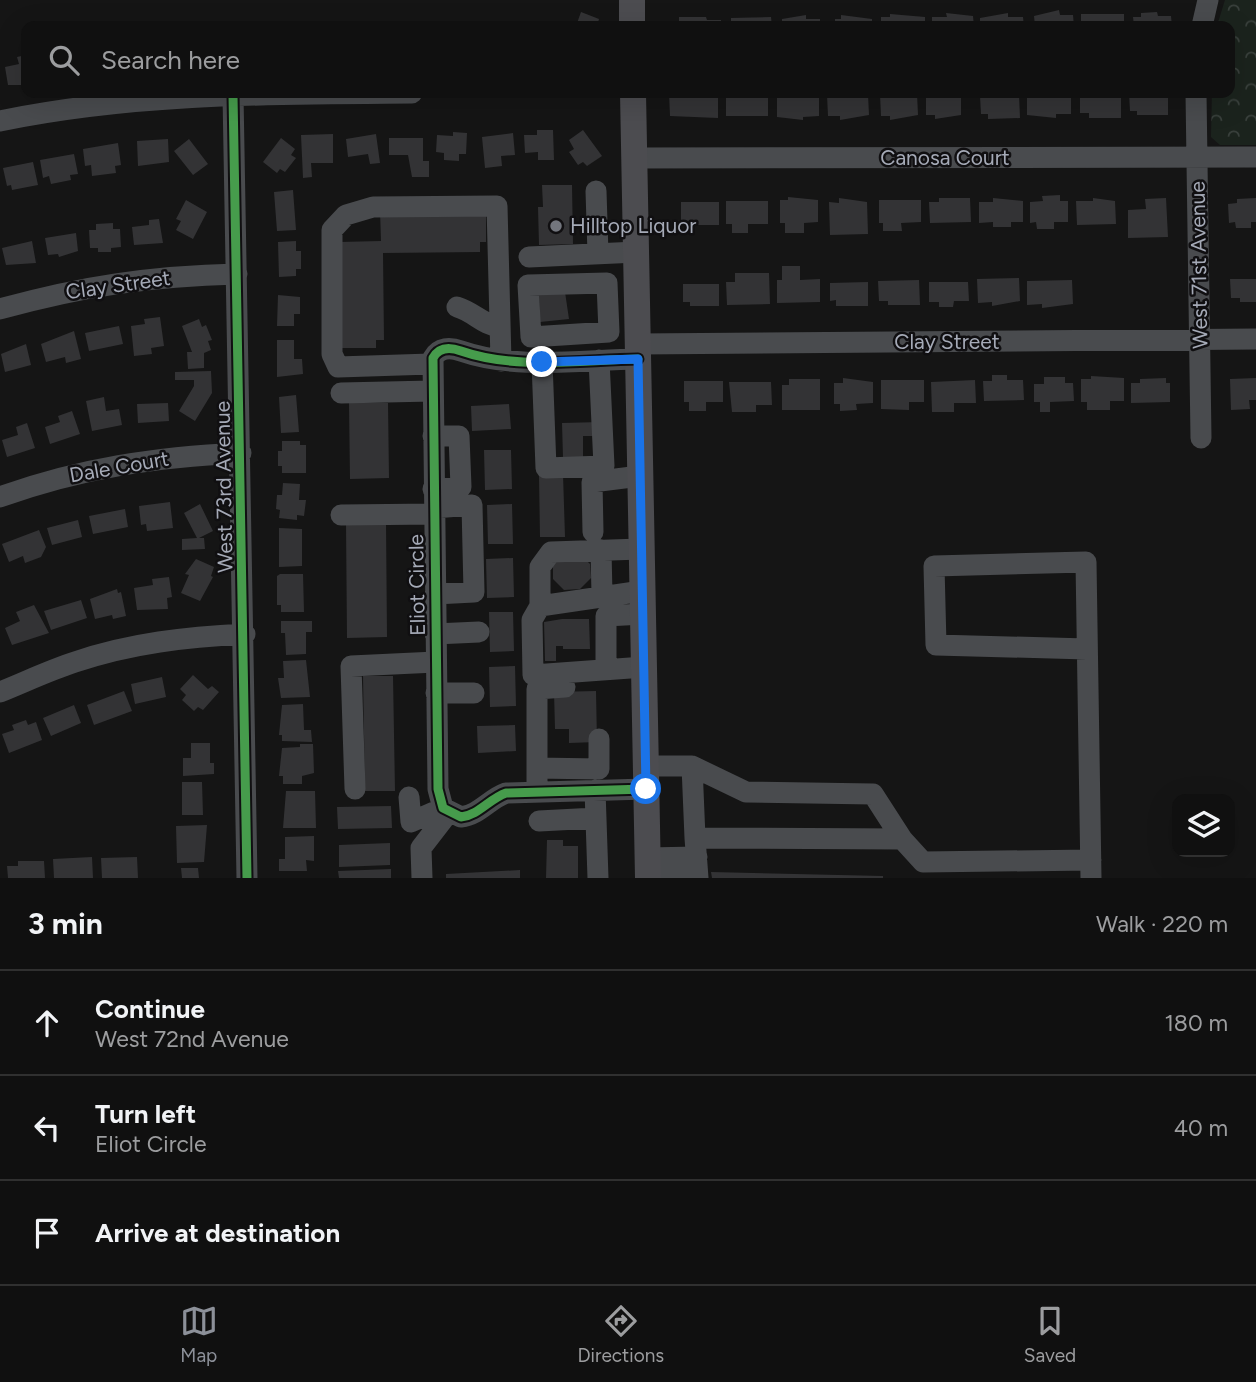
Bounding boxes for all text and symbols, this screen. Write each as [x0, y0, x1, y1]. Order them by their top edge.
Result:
search box [21, 21, 1235, 98]
icon: search [45, 41, 83, 79]
text: Search here [101, 44, 240, 76]
street label: Canosa Court [880, 145, 1010, 170]
street label: West 71st Avenue [1185, 181, 1212, 349]
place label: Hilltop Liquor [570, 213, 696, 238]
marker: Hilltop Liquor [548, 218, 564, 234]
street label: Clay Street [64, 265, 172, 304]
street label: Clay Street [894, 329, 1000, 354]
route end [526, 346, 557, 377]
street label: West 73rd Avenue [210, 401, 237, 573]
street label: Dale Court [67, 445, 171, 488]
street label: Eliot Circle [403, 534, 430, 636]
route start [630, 773, 661, 804]
map controls [1172, 794, 1235, 857]
button: layers [1172, 794, 1235, 857]
text: 3 min [28, 905, 103, 942]
text: Walk · 220 m [1096, 910, 1228, 938]
text: Continue [95, 993, 205, 1025]
icon: ahead [28, 1004, 66, 1042]
text: 180 m [1164, 1009, 1228, 1037]
text: West 72nd Avenue [95, 1025, 289, 1053]
text: Turn left [95, 1098, 196, 1130]
icon: left [28, 1109, 66, 1147]
text: 40 m [1174, 1114, 1228, 1142]
text: Eliot Circle [95, 1130, 206, 1158]
icon: arrive [28, 1214, 66, 1252]
text: Arrive at destination [95, 1217, 340, 1249]
tab: Map [180, 1302, 218, 1367]
tab: Directions [577, 1302, 664, 1367]
tab: Saved [1024, 1302, 1076, 1367]

